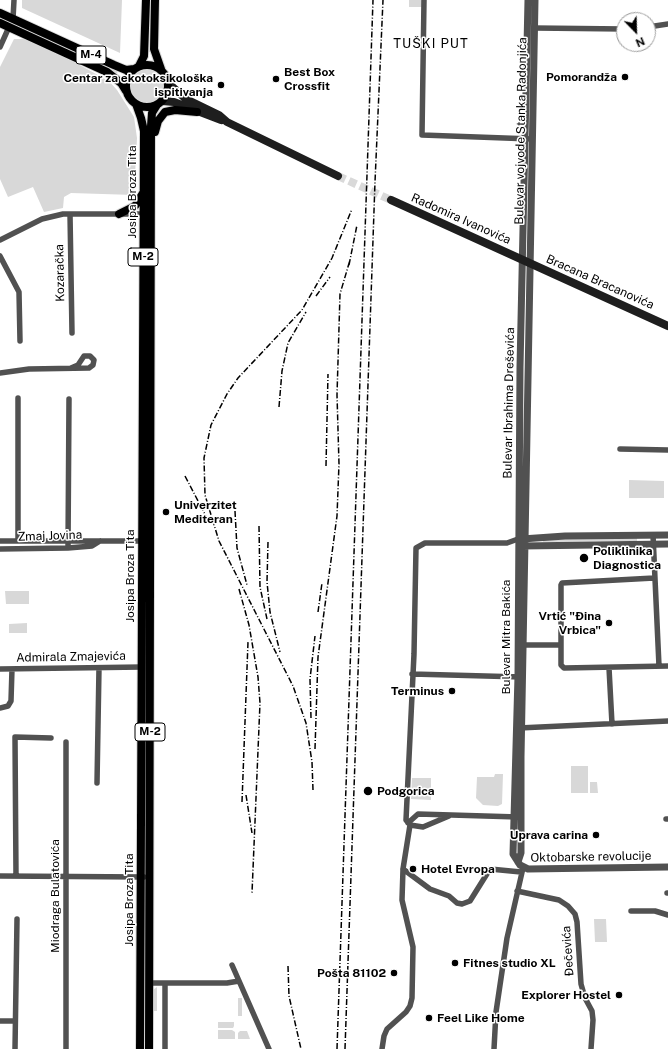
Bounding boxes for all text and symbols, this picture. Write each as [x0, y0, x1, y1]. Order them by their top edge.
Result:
north arrow [616, 12, 656, 52]
text: N [634, 35, 647, 49]
district label: TUŠKI PUT [393, 36, 469, 52]
street label: Bulevar vojvode Stanka Radonjića [512, 37, 530, 225]
road number: M-4 [76, 46, 106, 64]
place label: Best Box Crossfit [284, 65, 335, 93]
place label: Pomorandža [546, 70, 617, 84]
place label: Centar za ekotoksikološka ispitivanja [63, 71, 213, 99]
marker: Pomorandža [620, 72, 630, 82]
marker: Best Box Crossfit [271, 74, 281, 84]
marker: Centar za ekotoksikološka ispitivanja [216, 80, 226, 90]
street label: Josipa Broza Tita [125, 145, 139, 239]
street label: Radomira Ivanovića [409, 191, 513, 247]
street label: Kozaračka [52, 244, 68, 302]
road number: M-2 [128, 248, 158, 266]
street label: Bracana Bracanovića [544, 252, 656, 312]
street label: Bulevar Ibrahima Dreševića [500, 327, 518, 479]
place label: Univerzitet Mediteran [174, 498, 237, 526]
marker: Univerzitet Mediteran [161, 507, 171, 517]
street label: Zmaj Jovina [18, 528, 82, 544]
street label: Josipa Broza Tita [123, 529, 137, 623]
place label: Poliklinika Diagnostica [593, 544, 661, 572]
marker: Poliklinika Diagnostica [578, 552, 590, 564]
street label: Bulevar Mitra Bakića [499, 579, 513, 695]
place label: Vrtić "Đina Vrbica" [539, 609, 601, 637]
marker: Vrtić "Đina Vrbica" [604, 618, 614, 628]
street label: Admirala Zmajevića [16, 649, 126, 665]
place label: Terminus [391, 684, 444, 698]
marker: Terminus [447, 686, 457, 696]
road number: M-2 [135, 723, 165, 741]
place label: Podgorica [377, 784, 435, 798]
marker: Podgorica [362, 785, 374, 797]
place label: Uprava carina [510, 828, 588, 842]
marker: Uprava carina [591, 830, 601, 840]
street label: Miodraga Bulatovića [48, 839, 62, 953]
street label: Oktobarske revolucije [530, 849, 652, 865]
street label: Josipa Broza Tita [122, 853, 136, 947]
place label: Hotel Evropa [421, 862, 495, 876]
marker: Hotel Evropa [408, 864, 418, 874]
street label: Đečevića [559, 925, 577, 977]
place label: Fitnes studio XL [463, 956, 556, 970]
marker: Fitnes studio XL [450, 958, 460, 968]
place label: Pošta 81102 [317, 966, 386, 980]
marker: Pošta 81102 [389, 968, 399, 978]
place label: Explorer Hostel [521, 988, 611, 1002]
marker: Explorer Hostel [614, 990, 624, 1000]
place label: Feel Like Home [437, 1011, 525, 1025]
marker: Feel Like Home [424, 1013, 434, 1023]

